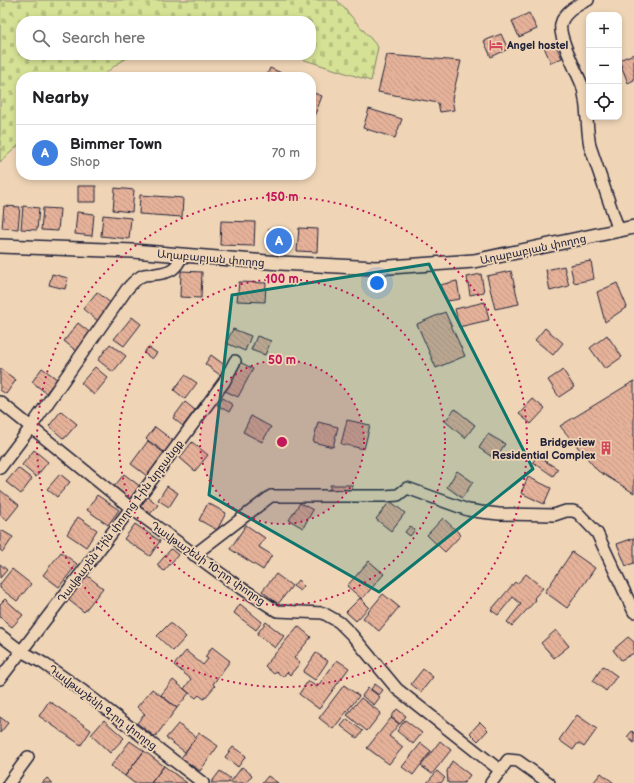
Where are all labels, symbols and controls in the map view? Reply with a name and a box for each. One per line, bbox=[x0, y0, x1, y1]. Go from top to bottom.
map controls bbox=[586, 12, 622, 120]
button: + bbox=[586, 12, 622, 48]
search box bbox=[16, 16, 316, 60]
icon: search bbox=[30, 27, 52, 49]
text: Search here bbox=[62, 29, 145, 48]
hotel icon: Angel hostel bbox=[488, 37, 504, 53]
place label: Angel hostel bbox=[506, 39, 568, 52]
button: − bbox=[586, 48, 622, 84]
button: locate bbox=[586, 84, 622, 120]
text: Nearby bbox=[32, 88, 89, 108]
text: Bimmer Town bbox=[70, 135, 162, 154]
text: A bbox=[41, 145, 49, 161]
text: 70 m bbox=[272, 145, 300, 161]
text: Shop bbox=[70, 154, 100, 170]
text: 150 m bbox=[266, 190, 298, 205]
pin: A bbox=[266, 226, 292, 256]
street label: Աղաբաբյան փողոց bbox=[479, 232, 587, 267]
street label: Աղաբաբյան փողոց bbox=[157, 247, 265, 270]
text: 100 m bbox=[265, 272, 299, 287]
your location bbox=[367, 273, 387, 293]
text: 50 m bbox=[268, 353, 296, 368]
centre of rings bbox=[275, 435, 289, 449]
place label: Bridgeview Residential Complex bbox=[492, 436, 596, 462]
street label: Դավթաշեն 1-ին փողոց 1-ին նրբանցք bbox=[55, 437, 186, 605]
building icon: Bridgeview Residential Complex bbox=[598, 440, 614, 456]
street label: Դավթաշենի 10-րդ փողոց bbox=[148, 519, 268, 608]
street label: Դավթաշենի 9-րդ փողոց bbox=[46, 662, 160, 753]

